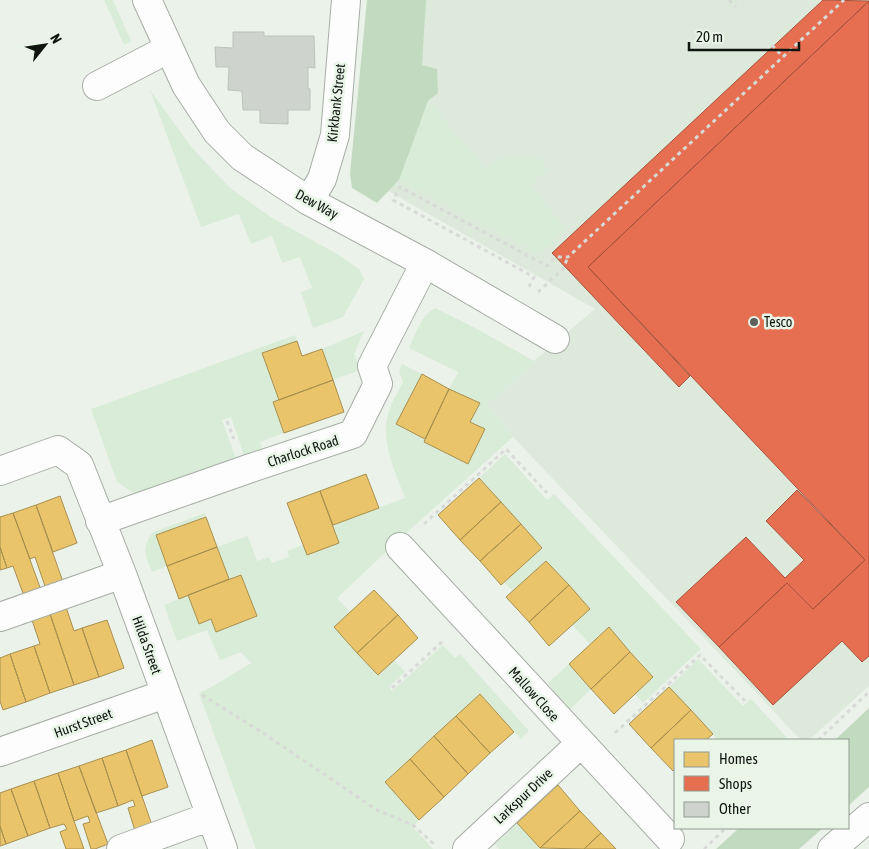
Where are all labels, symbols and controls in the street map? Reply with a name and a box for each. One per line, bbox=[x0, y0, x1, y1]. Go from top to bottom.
north arrow bbox=[20, 20, 70, 70]
scale bar bbox=[689, 20, 799, 52]
text: 20 m bbox=[696, 28, 723, 45]
text: N bbox=[47, 31, 65, 46]
street label: Kirkbank Street bbox=[324, 63, 348, 143]
street label: Dew Way bbox=[293, 186, 341, 222]
place label: Tesco bbox=[764, 314, 792, 330]
marker: Tesco bbox=[748, 316, 760, 328]
street label: Charlock Road bbox=[265, 432, 341, 470]
street label: Hilda Street bbox=[129, 614, 165, 676]
street label: Mallow Close bbox=[505, 664, 563, 724]
street label: Hurst Street bbox=[52, 705, 114, 741]
legend bbox=[674, 739, 849, 829]
text: Homes bbox=[719, 750, 758, 767]
street label: Larkspur Drive bbox=[491, 765, 555, 827]
text: Shops bbox=[719, 775, 752, 792]
text: Other bbox=[719, 800, 751, 817]

